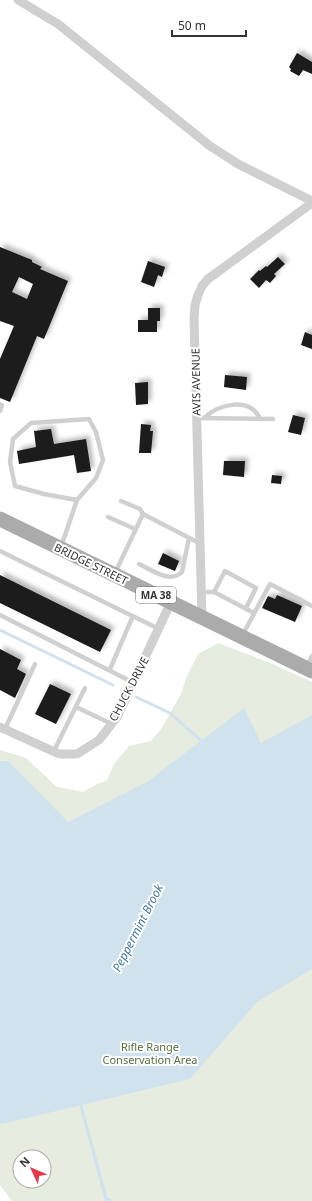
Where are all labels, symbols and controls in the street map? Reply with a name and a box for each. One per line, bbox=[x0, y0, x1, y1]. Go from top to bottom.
scale bar bbox=[172, 12, 246, 38]
text: 50 m bbox=[178, 17, 206, 34]
street label: AVIS AVENUE bbox=[187, 348, 204, 416]
street label: BRIDGE STREET bbox=[52, 539, 131, 588]
road number: MA 38 bbox=[136, 587, 176, 603]
street label: CHUCK DRIVE bbox=[105, 654, 152, 724]
water label: Peppermint Brook bbox=[108, 880, 167, 975]
park label: Rifle Range Conservation Area bbox=[102, 1039, 198, 1067]
north arrow bbox=[12, 1149, 52, 1189]
text: N bbox=[16, 1153, 33, 1170]

